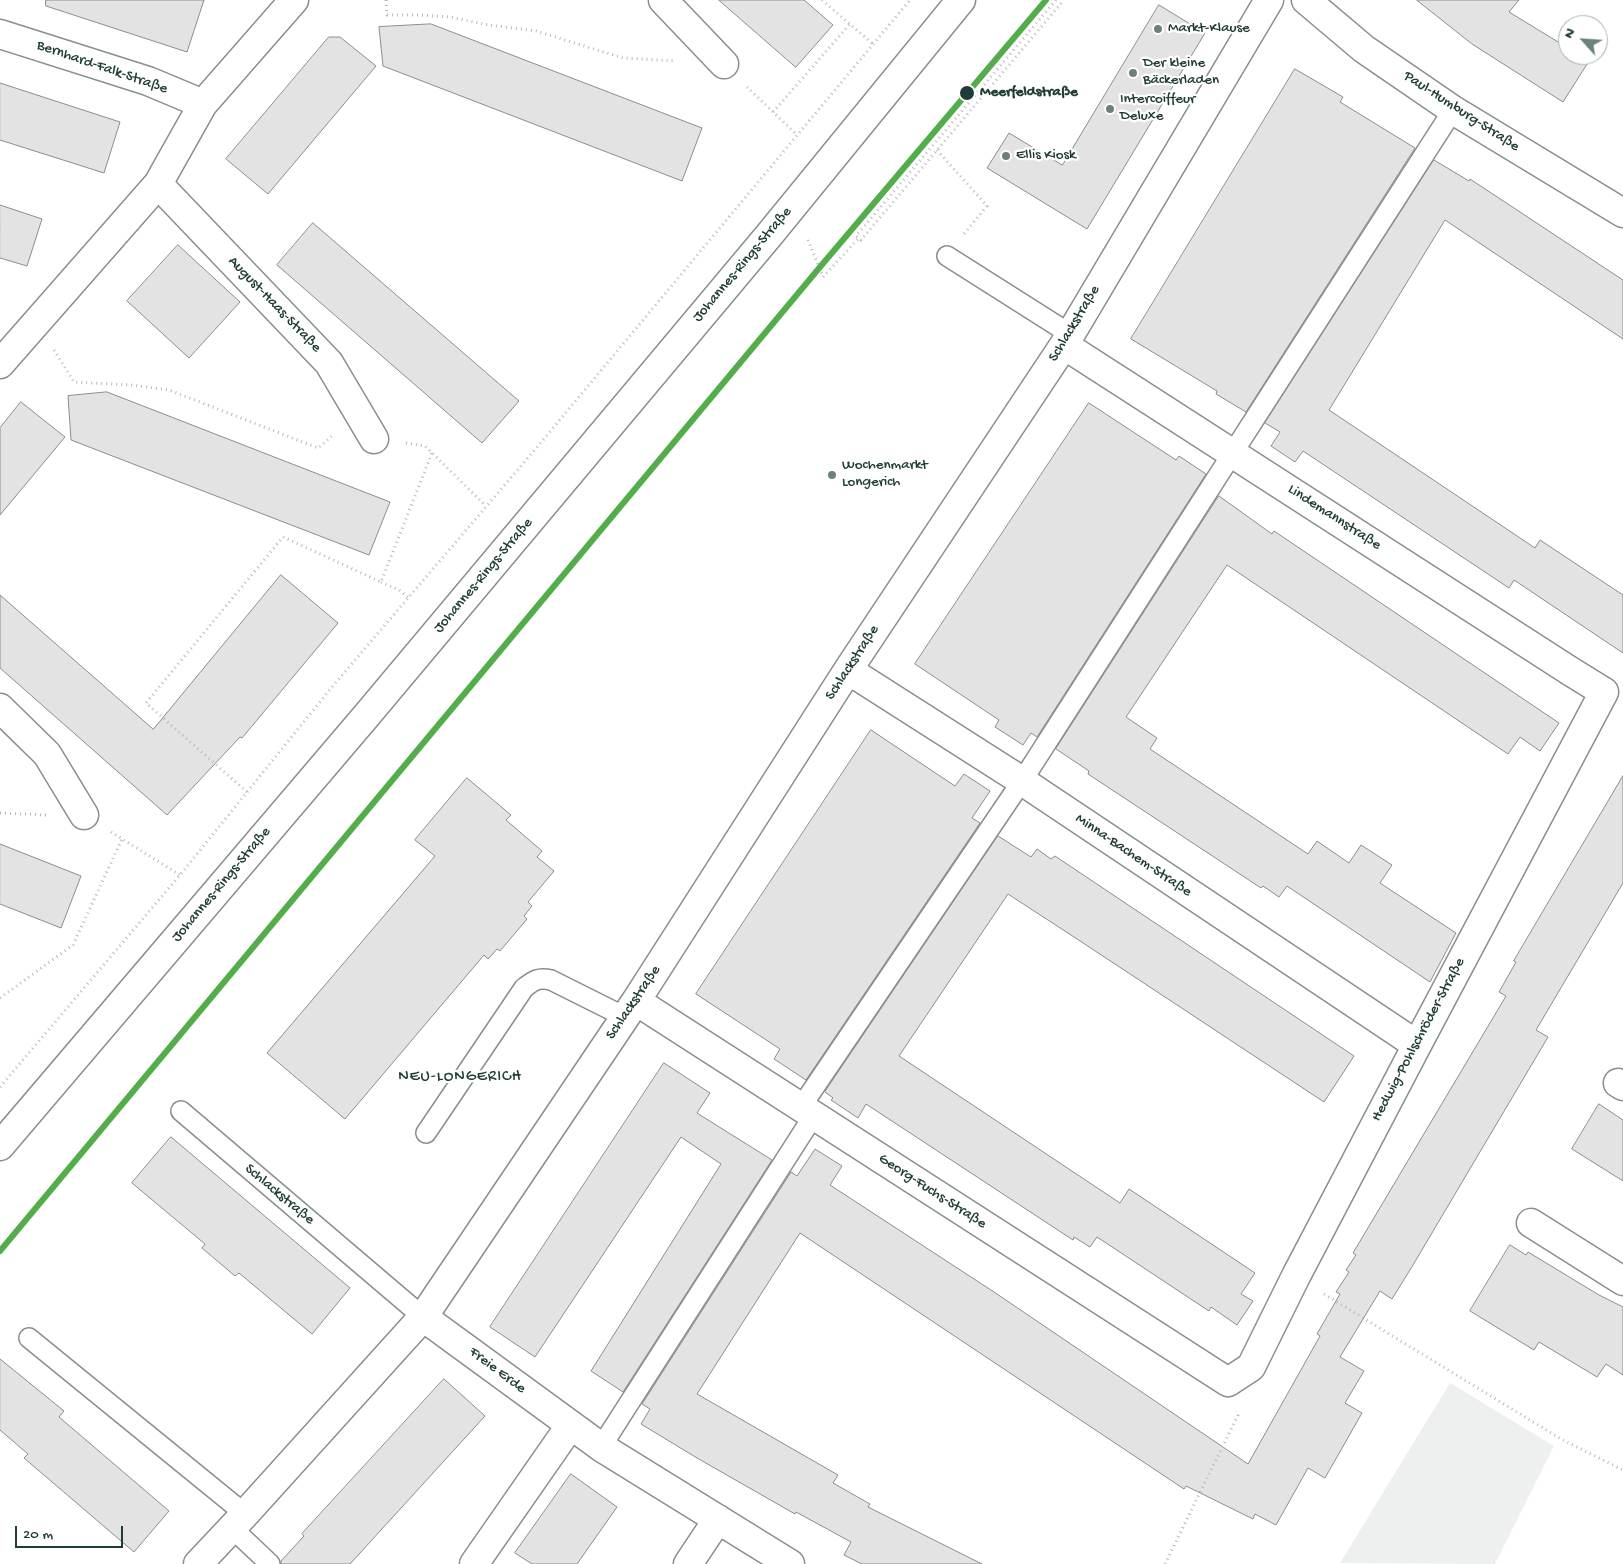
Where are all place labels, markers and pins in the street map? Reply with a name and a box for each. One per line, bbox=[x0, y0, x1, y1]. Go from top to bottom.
place label: Markt-Klause bbox=[1168, 20, 1250, 38]
marker: Markt-Klause bbox=[1152, 23, 1164, 35]
place label: Der kleine Bäckerladen bbox=[1143, 55, 1219, 90]
marker: Der kleine Bäckerladen bbox=[1127, 67, 1139, 79]
marker: Meerfeldstraße bbox=[958, 84, 976, 102]
place label: Meerfeldstraße bbox=[980, 84, 1078, 102]
place label: Intercoiffeur Deluxe bbox=[1120, 91, 1195, 126]
marker: Intercoiffeur Deluxe bbox=[1104, 103, 1116, 115]
place label: Ellis Kiosk bbox=[1016, 147, 1076, 165]
marker: Ellis Kiosk bbox=[1000, 150, 1012, 162]
place label: Wochenmarkt Longerich bbox=[842, 457, 928, 492]
marker: Wochenmarkt Longerich bbox=[826, 469, 838, 481]

